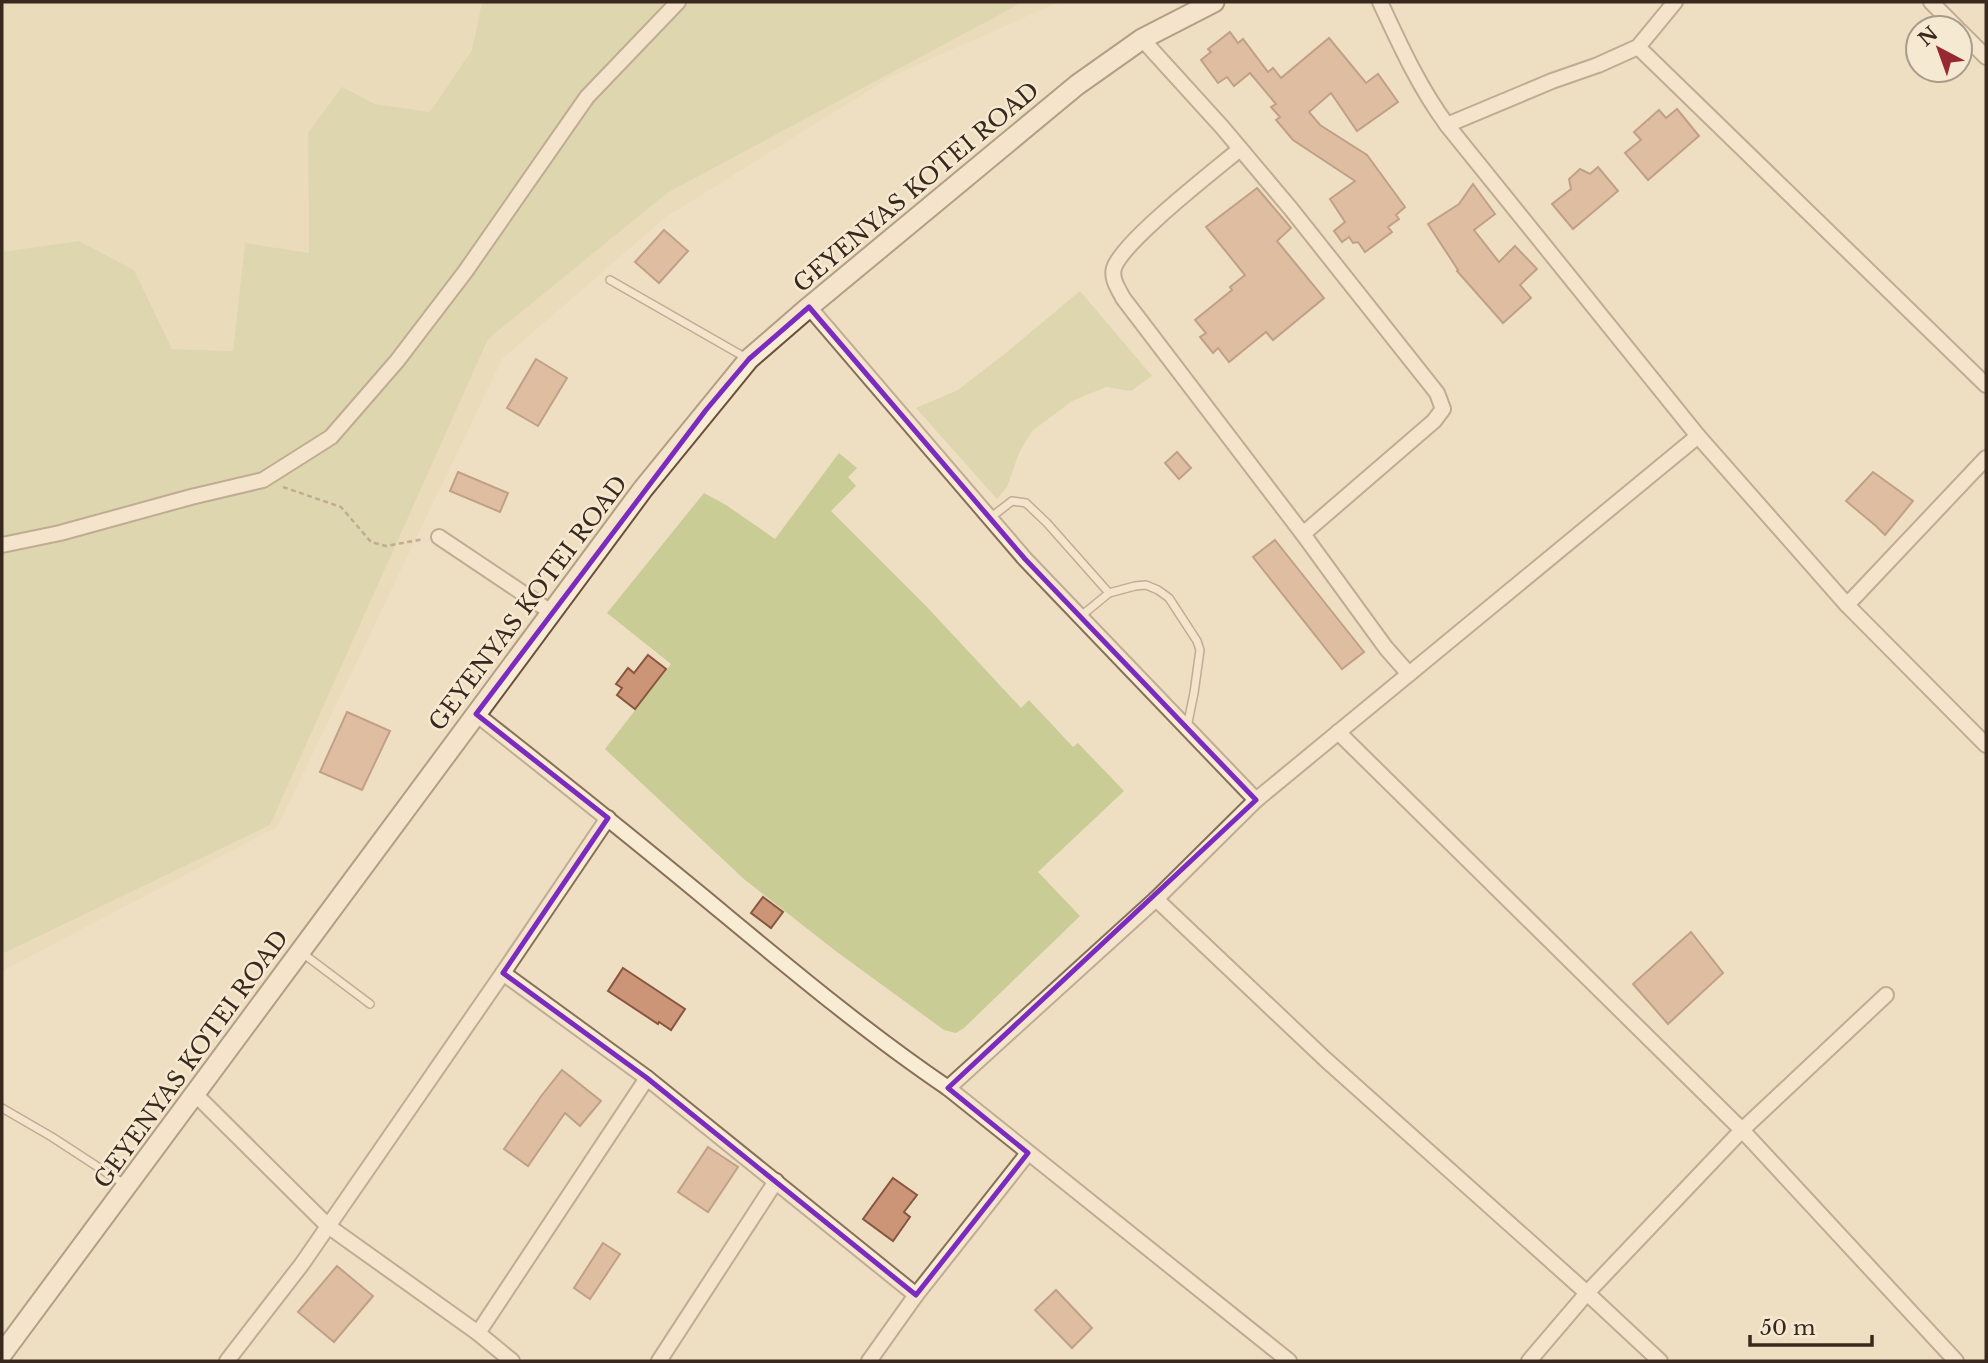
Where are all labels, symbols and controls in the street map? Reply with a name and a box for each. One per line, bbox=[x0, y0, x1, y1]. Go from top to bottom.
north arrow bbox=[1904, 14, 1974, 84]
text: N bbox=[1914, 22, 1943, 51]
street label: GEYENYAS KOTEI ROAD bbox=[787, 76, 1045, 298]
street label: GEYENYAS KOTEI ROAD bbox=[423, 470, 633, 736]
street label: GEYENYAS KOTEI ROAD bbox=[88, 925, 294, 1193]
scale bar bbox=[1750, 1304, 1872, 1348]
text: 50 m bbox=[1760, 1315, 1816, 1341]

